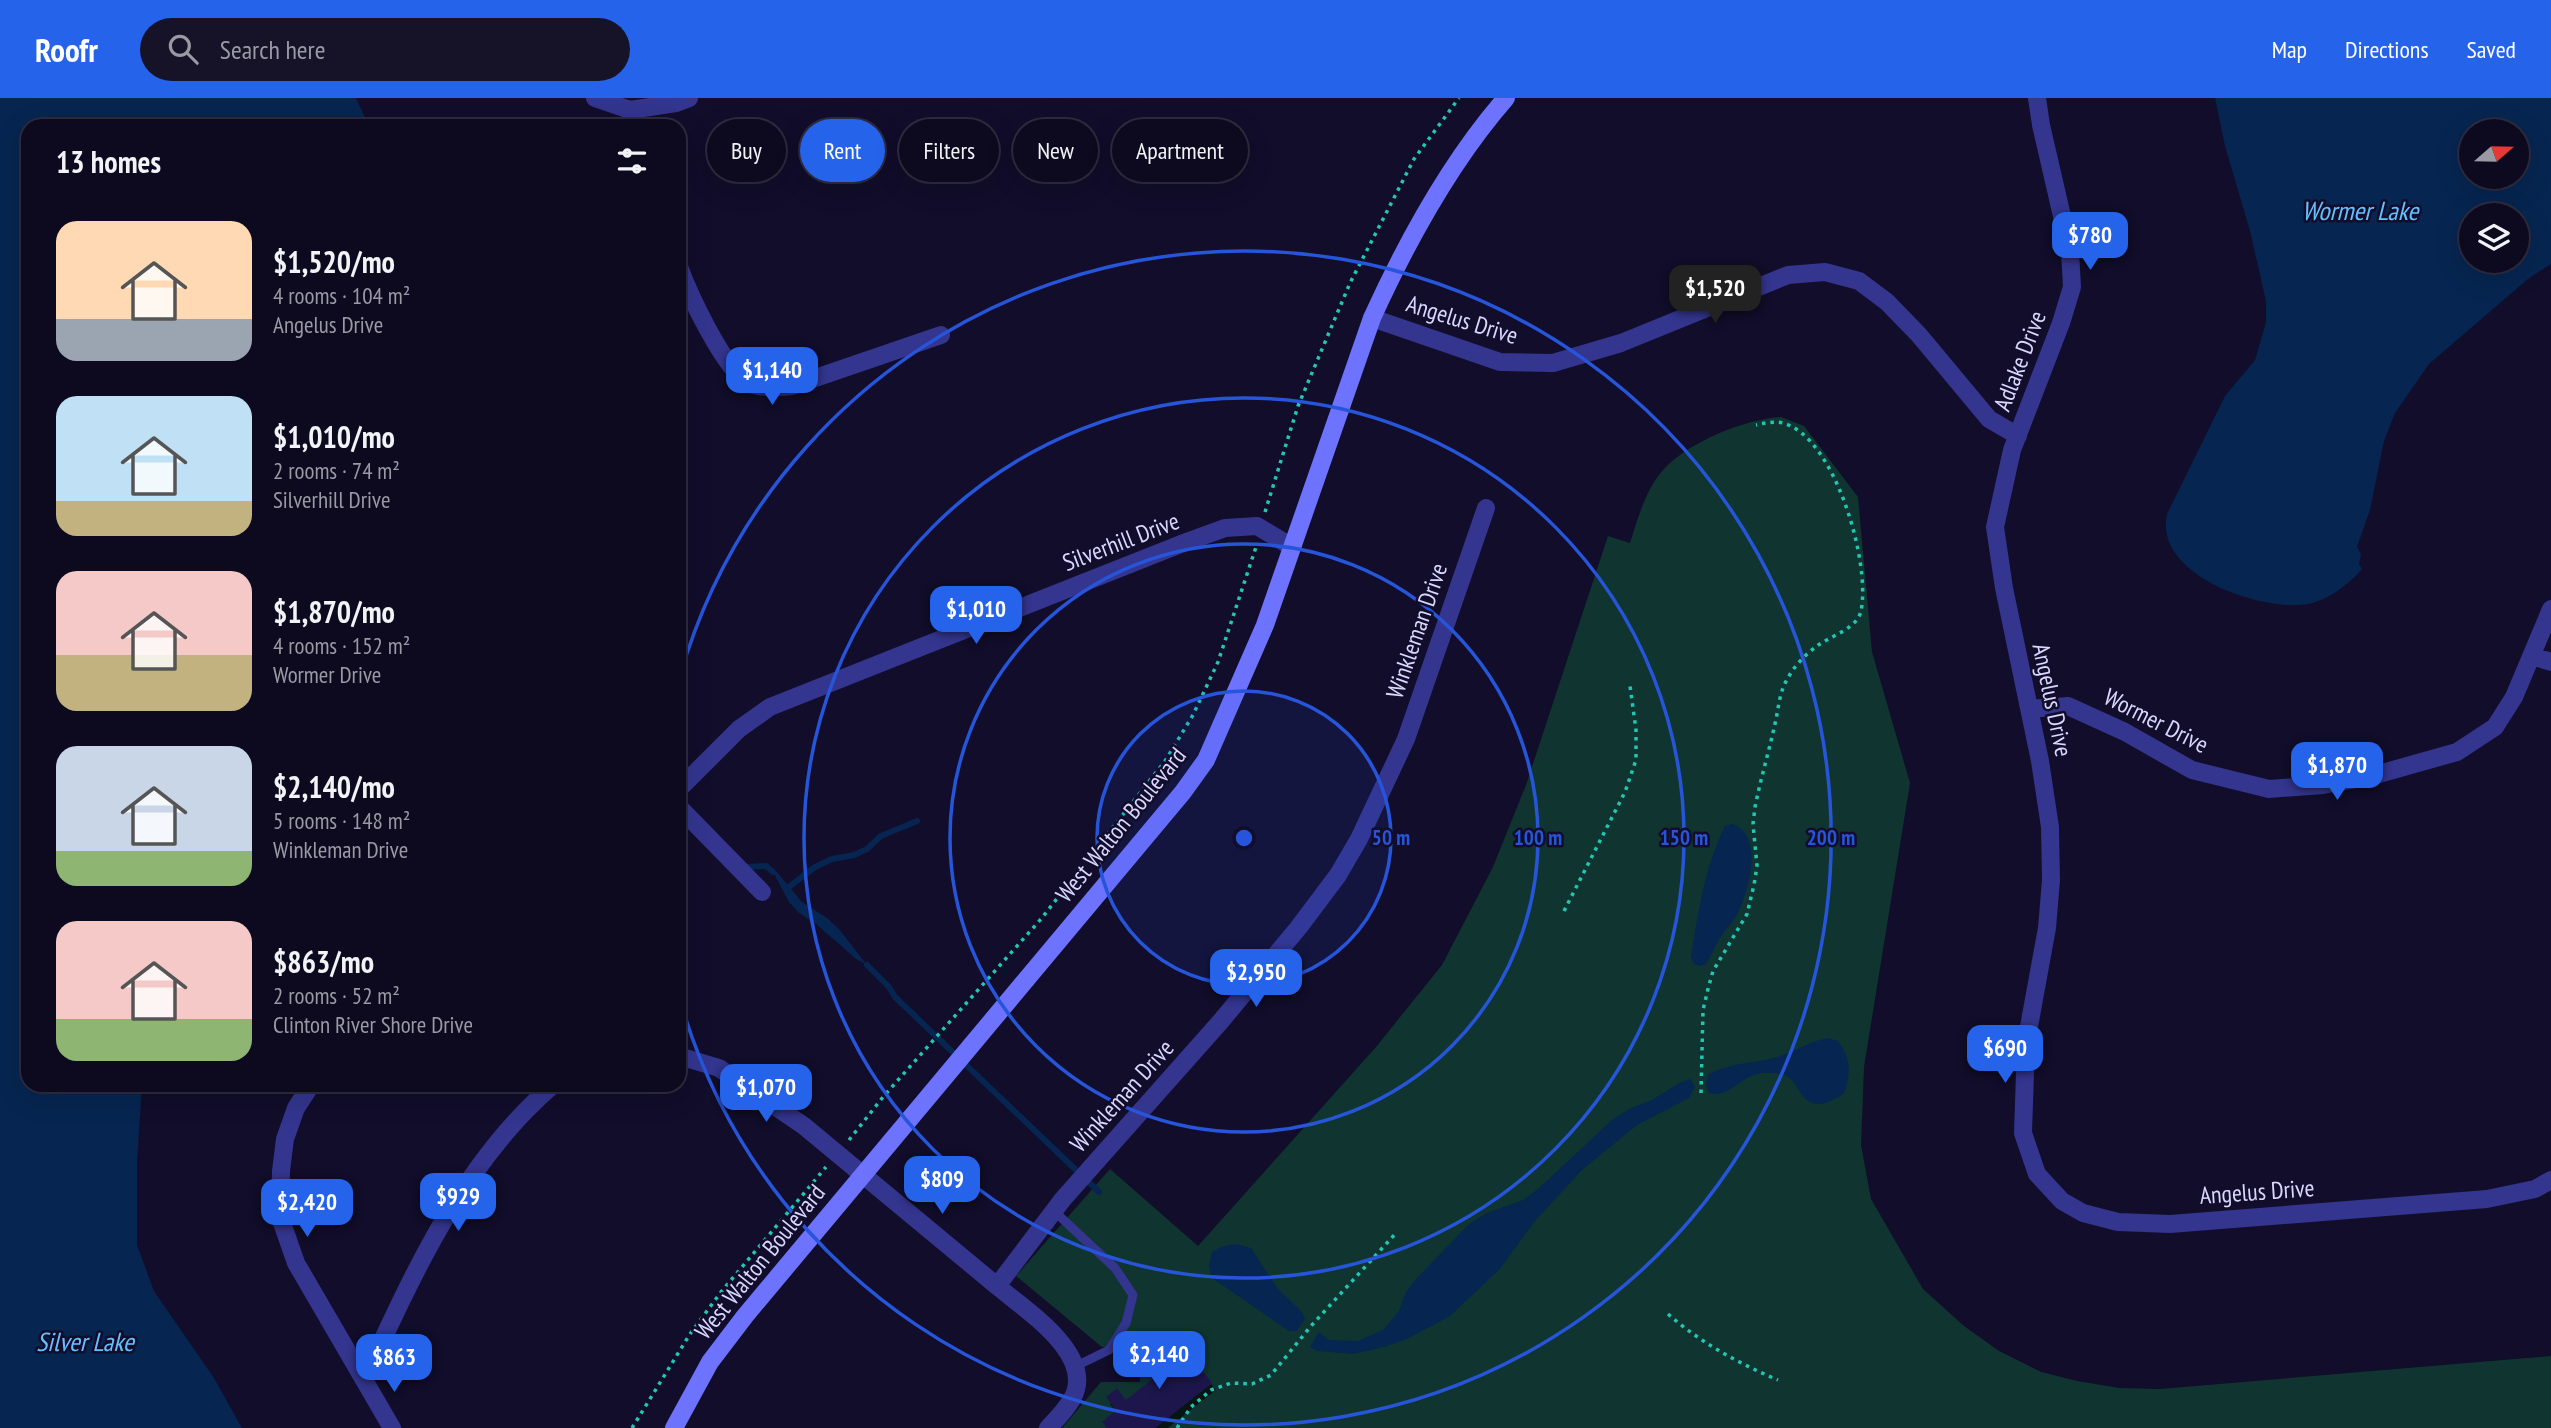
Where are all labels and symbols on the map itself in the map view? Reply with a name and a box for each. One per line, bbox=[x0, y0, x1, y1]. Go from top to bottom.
north arrow bbox=[2459, 119, 2529, 189]
water label: Wormer Lake bbox=[2302, 194, 2421, 227]
pin: $780 bbox=[2049, 212, 2131, 272]
pin: $1,520 bbox=[1658, 266, 1772, 325]
street label: Angelus Drive bbox=[1403, 288, 1522, 351]
street label: Adlake Drive bbox=[1986, 306, 2053, 415]
pin: $1,140 bbox=[715, 348, 829, 407]
street label: Silverhill Drive bbox=[1058, 505, 1184, 578]
street label: Winkleman Drive bbox=[1379, 559, 1454, 703]
pin: $1,010 bbox=[919, 587, 1033, 646]
street label: Angelus Drive bbox=[2025, 640, 2080, 759]
street label: Wormer Drive bbox=[2099, 681, 2214, 760]
street label: West Walton Boulevard bbox=[1049, 741, 1193, 908]
pin: $1,870 bbox=[2280, 742, 2394, 802]
text: 50 m bbox=[1372, 824, 1410, 851]
text: 100 m bbox=[1514, 824, 1562, 851]
text: 150 m bbox=[1660, 824, 1708, 851]
text: 200 m bbox=[1807, 824, 1855, 851]
centre of rings bbox=[1232, 826, 1256, 850]
pin: $2,950 bbox=[1199, 950, 1313, 1009]
pin: $690 bbox=[1964, 1026, 2046, 1085]
street label: Winkleman Drive bbox=[1063, 1033, 1180, 1158]
pin: $1,070 bbox=[709, 1065, 823, 1124]
pin: $809 bbox=[901, 1156, 983, 1216]
street label: Angelus Drive bbox=[2199, 1172, 2315, 1211]
pin: $929 bbox=[417, 1174, 499, 1233]
street label: West Walton Boulevard bbox=[688, 1178, 832, 1345]
pin: $2,420 bbox=[250, 1180, 364, 1239]
water label: Silver Lake bbox=[36, 1325, 136, 1358]
pin: $2,140 bbox=[1102, 1332, 1216, 1391]
pin: $863 bbox=[353, 1334, 435, 1394]

